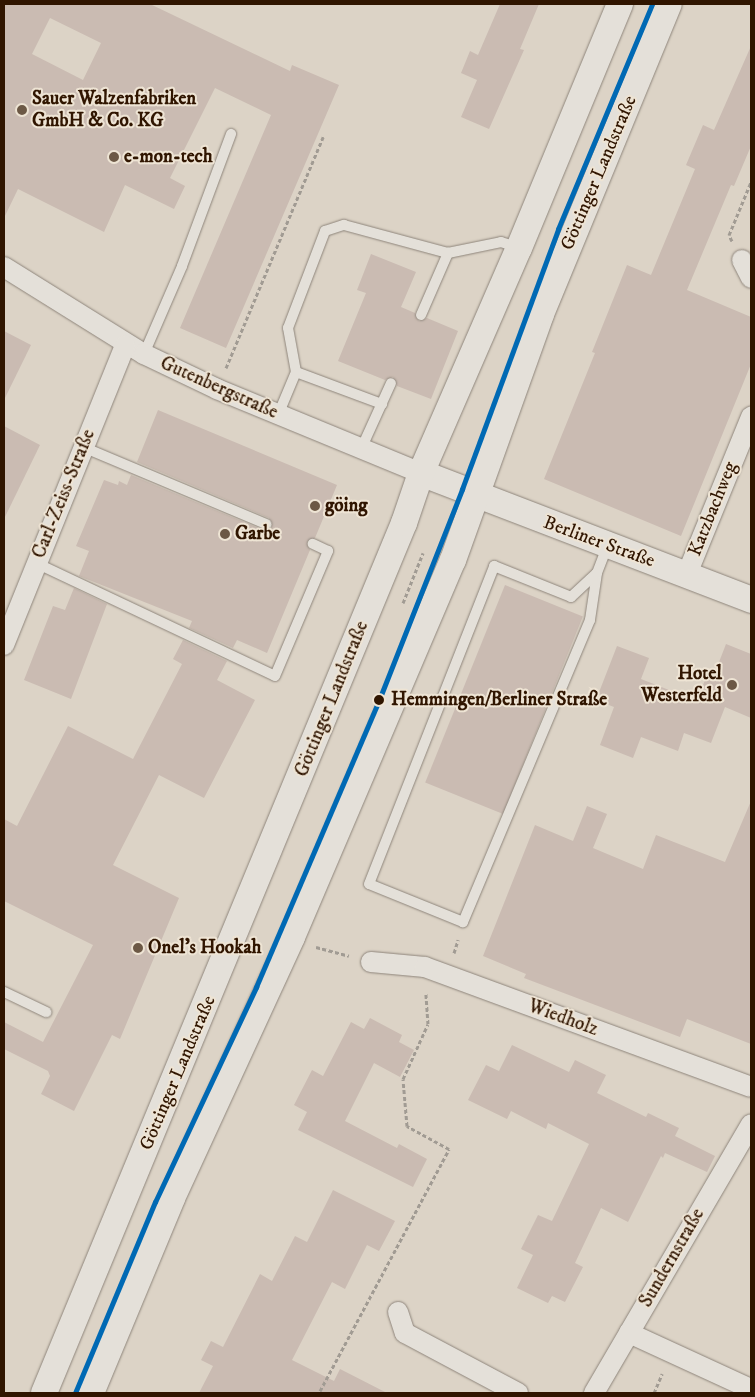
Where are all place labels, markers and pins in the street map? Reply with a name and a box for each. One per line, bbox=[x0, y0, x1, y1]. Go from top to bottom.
place label: Sauer Walzenfabriken GmbH & Co. KG bbox=[32, 88, 196, 132]
marker: Sauer Walzenfabriken GmbH & Co. KG bbox=[16, 104, 28, 116]
place label: e-mon-tech bbox=[124, 146, 213, 168]
marker: e-mon-tech bbox=[108, 151, 120, 163]
place label: göing bbox=[325, 495, 368, 517]
marker: göing bbox=[309, 500, 321, 512]
place label: Garbe bbox=[235, 523, 280, 545]
marker: Garbe bbox=[219, 528, 231, 540]
place label: Hotel Westerfeld bbox=[641, 663, 722, 707]
marker: Hotel Westerfeld bbox=[726, 679, 738, 691]
place label: Hemmingen/Berliner Straße bbox=[391, 689, 607, 711]
marker: Hemmingen/Berliner Straße bbox=[371, 692, 387, 708]
place label: Onel's Hookah bbox=[148, 937, 261, 959]
marker: Onel's Hookah bbox=[132, 942, 144, 954]

